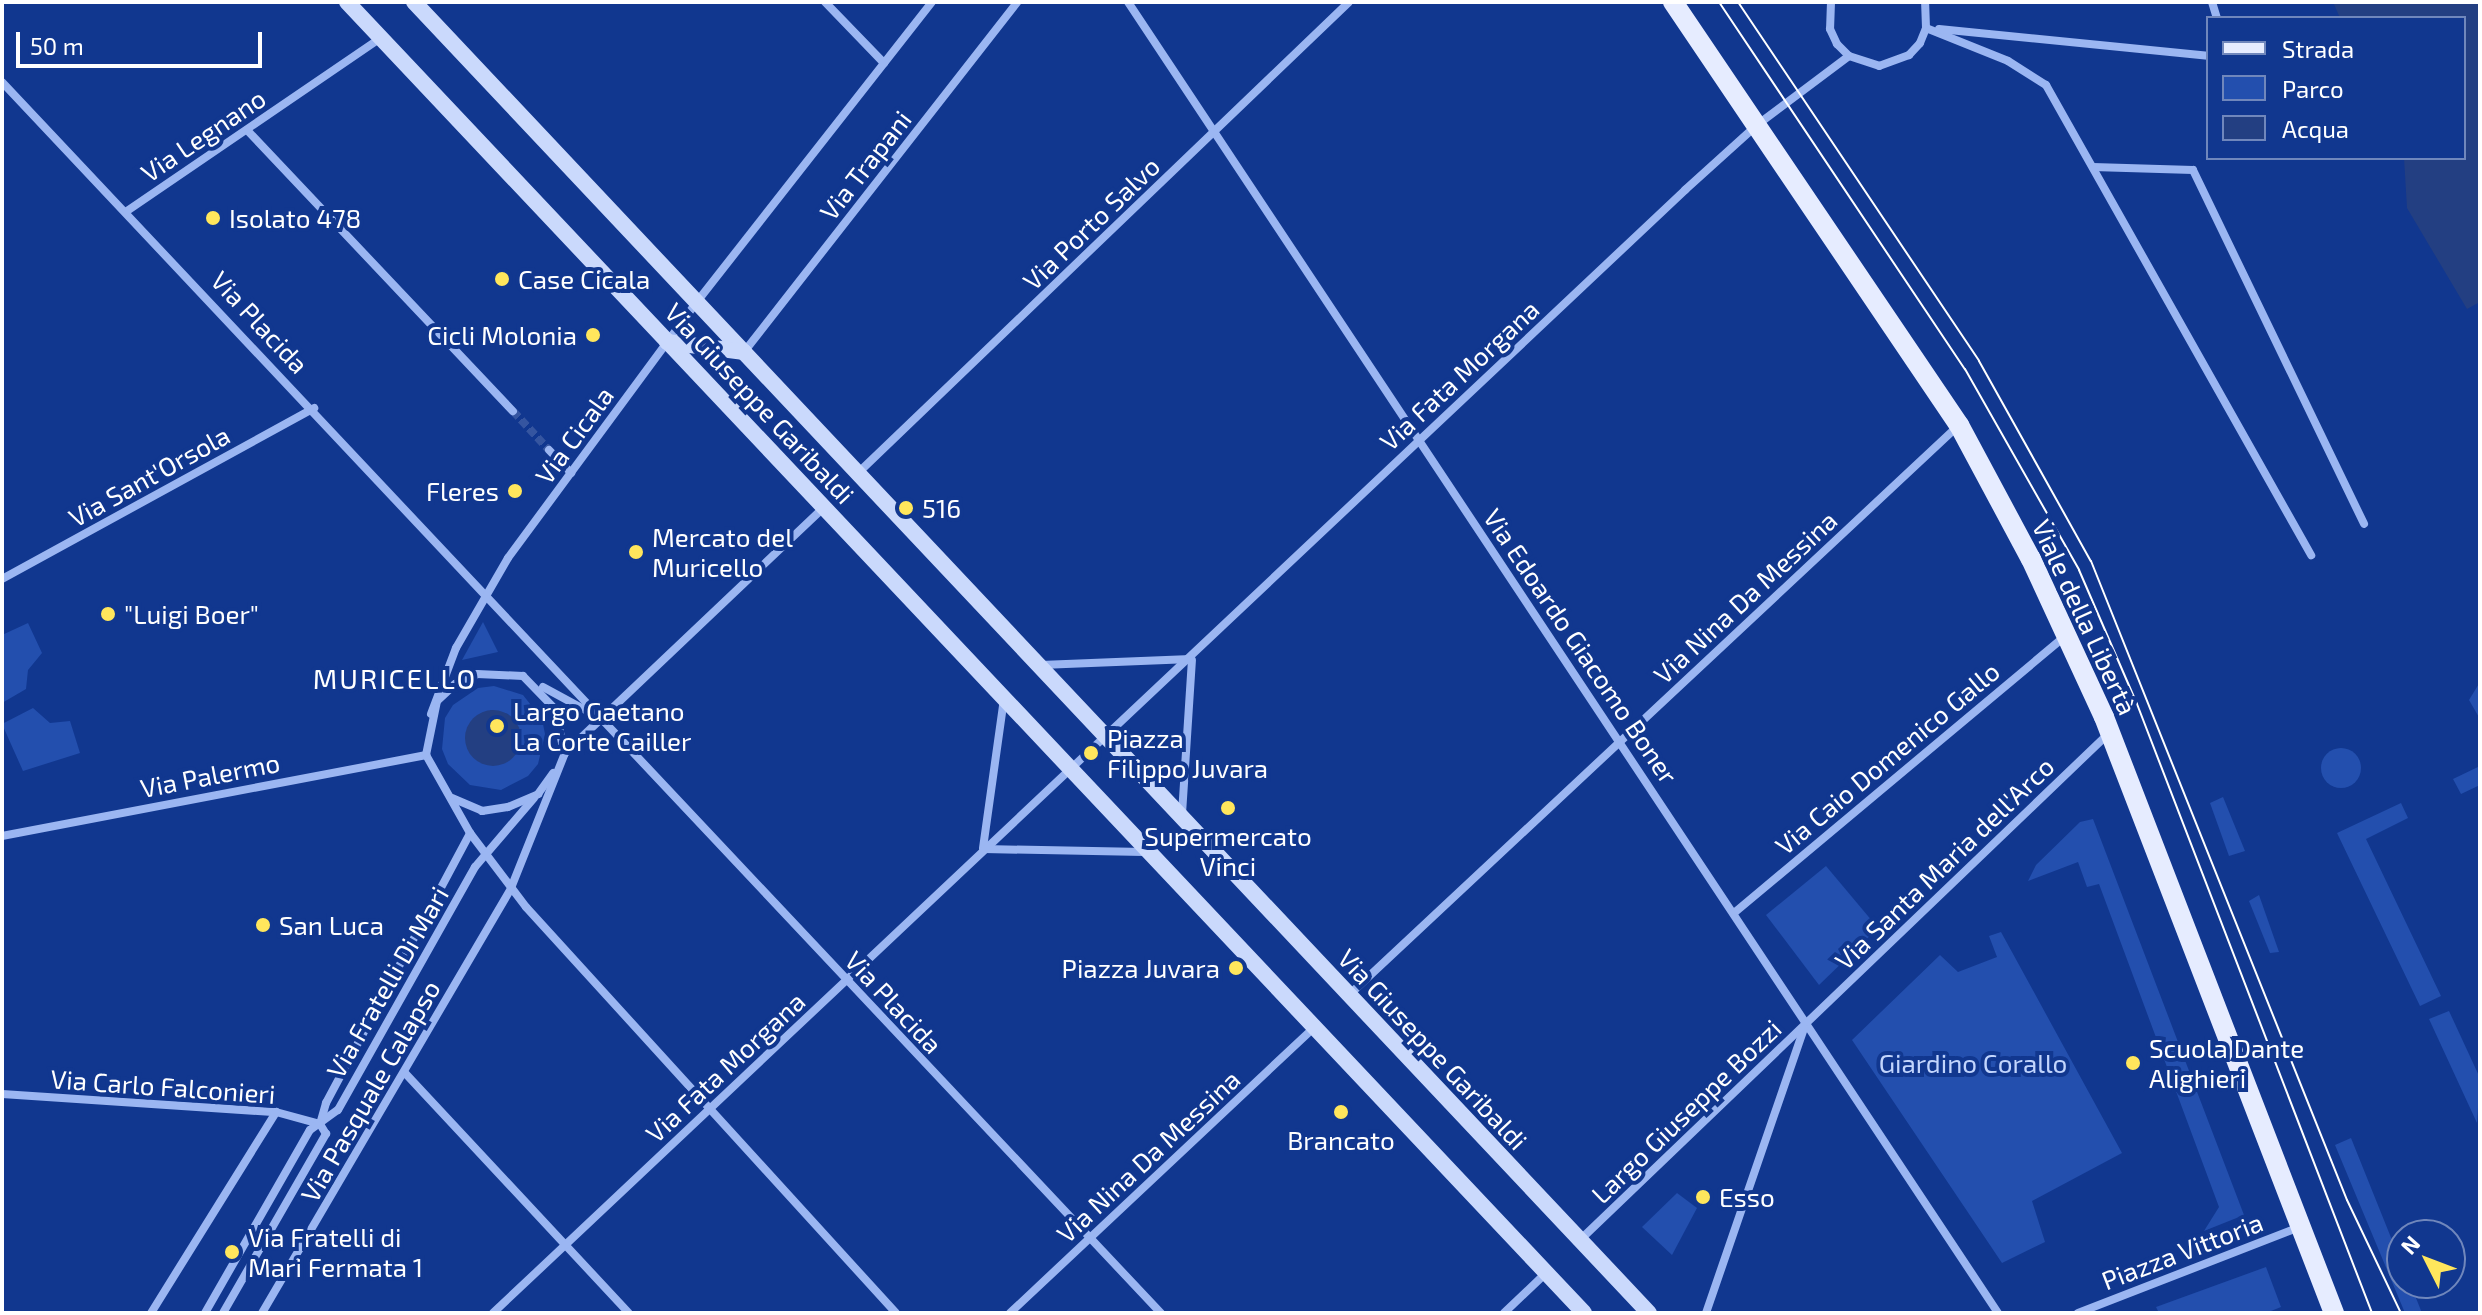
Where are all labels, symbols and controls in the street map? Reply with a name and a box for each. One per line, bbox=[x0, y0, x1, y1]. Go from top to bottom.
scale bar bbox=[20, 16, 266, 66]
legend bbox=[2206, 16, 2466, 160]
text: 50 m bbox=[30, 31, 84, 60]
text: Strada bbox=[2282, 34, 2354, 63]
text: Parco bbox=[2282, 74, 2344, 103]
street label: Via Legnano bbox=[135, 82, 271, 188]
street label: Via Trapani bbox=[812, 104, 918, 226]
text: Acqua bbox=[2282, 114, 2349, 143]
street label: Via Porto Salvo bbox=[1016, 150, 1166, 296]
place label: Isolato 478 bbox=[229, 202, 361, 234]
marker: Isolato 478 bbox=[204, 209, 222, 227]
place label: Case Cicala bbox=[518, 263, 650, 295]
street label: Via Placida bbox=[205, 265, 315, 379]
marker: Case Cicala bbox=[493, 270, 511, 288]
street label: Via Fata Morgana bbox=[1373, 293, 1545, 457]
street label: Via Giuseppe Garibaldi bbox=[659, 296, 861, 510]
place label: Cicli Molonia bbox=[427, 319, 577, 351]
marker: Cicli Molonia bbox=[584, 326, 602, 344]
street label: Via Cicala bbox=[528, 380, 620, 490]
street label: Via Sant'Orsola bbox=[63, 419, 235, 533]
place label: Fleres bbox=[426, 475, 499, 507]
marker: Fleres bbox=[506, 482, 524, 500]
place label: 516 bbox=[922, 492, 961, 524]
marker: 516 bbox=[897, 499, 915, 517]
street label: Via Edoardo Giacomo Boner bbox=[1477, 503, 1685, 789]
street label: Via Nina Da Messina bbox=[1647, 504, 1843, 690]
street label: Viale della Libertà bbox=[2026, 515, 2144, 719]
place label: Mercato del Muricello bbox=[652, 521, 793, 582]
marker: Mercato del Muricello bbox=[627, 543, 645, 561]
place label: "Luigi Boer" bbox=[124, 598, 259, 630]
marker: "Luigi Boer" bbox=[99, 605, 117, 623]
street label: Via Caio Domenico Gallo bbox=[1769, 655, 2005, 861]
district label: MURICELLO bbox=[313, 661, 477, 695]
place label: Largo Gaetano La Corte Cailler bbox=[513, 695, 691, 756]
marker: Largo Gaetano La Corte Cailler bbox=[488, 717, 506, 735]
place label: Piazza Filippo Juvara bbox=[1107, 722, 1269, 784]
marker: Piazza Filippo Juvara bbox=[1082, 744, 1100, 762]
street label: Via Palermo bbox=[138, 746, 282, 804]
street label: Via Santa Maria dell'Arco bbox=[1828, 750, 2060, 976]
marker: Supermercato Vinci bbox=[1219, 799, 1237, 817]
place label: Supermercato Vinci bbox=[1144, 820, 1312, 882]
street label: Via Fratelli Di Mari bbox=[320, 881, 454, 1083]
place label: San Luca bbox=[279, 909, 384, 941]
marker: San Luca bbox=[254, 916, 272, 934]
street label: Via Giuseppe Garibaldi bbox=[1332, 942, 1534, 1156]
street label: Via Placida bbox=[839, 945, 949, 1059]
place label: Piazza Juvara bbox=[1061, 952, 1220, 984]
marker: Piazza Juvara bbox=[1227, 959, 1245, 977]
street label: Via Pasquale Calapso bbox=[294, 975, 446, 1207]
street label: Via Fata Morgana bbox=[639, 985, 811, 1149]
street label: Largo Giuseppe Bozzi bbox=[1585, 1012, 1787, 1210]
place label: Scuola Dante Alighieri bbox=[2149, 1032, 2304, 1094]
park label: Giardino Corallo bbox=[1879, 1047, 2067, 1079]
marker: Scuola Dante Alighieri bbox=[2124, 1054, 2142, 1072]
street label: Via Carlo Falconieri bbox=[50, 1063, 276, 1109]
street label: Via Nina Da Messina bbox=[1050, 1063, 1246, 1249]
marker: Brancato bbox=[1332, 1103, 1350, 1121]
place label: Brancato bbox=[1287, 1124, 1395, 1156]
place label: Esso bbox=[1719, 1181, 1775, 1213]
marker: Esso bbox=[1694, 1188, 1712, 1206]
street label: Piazza Vittoria bbox=[2097, 1206, 2267, 1296]
north arrow bbox=[2386, 1219, 2466, 1299]
place label: Via Fratelli di Mari Fermata 1 bbox=[248, 1221, 423, 1282]
text: N bbox=[2395, 1230, 2425, 1259]
marker: Via Fratelli di Mari Fermata 1 bbox=[223, 1243, 241, 1261]

